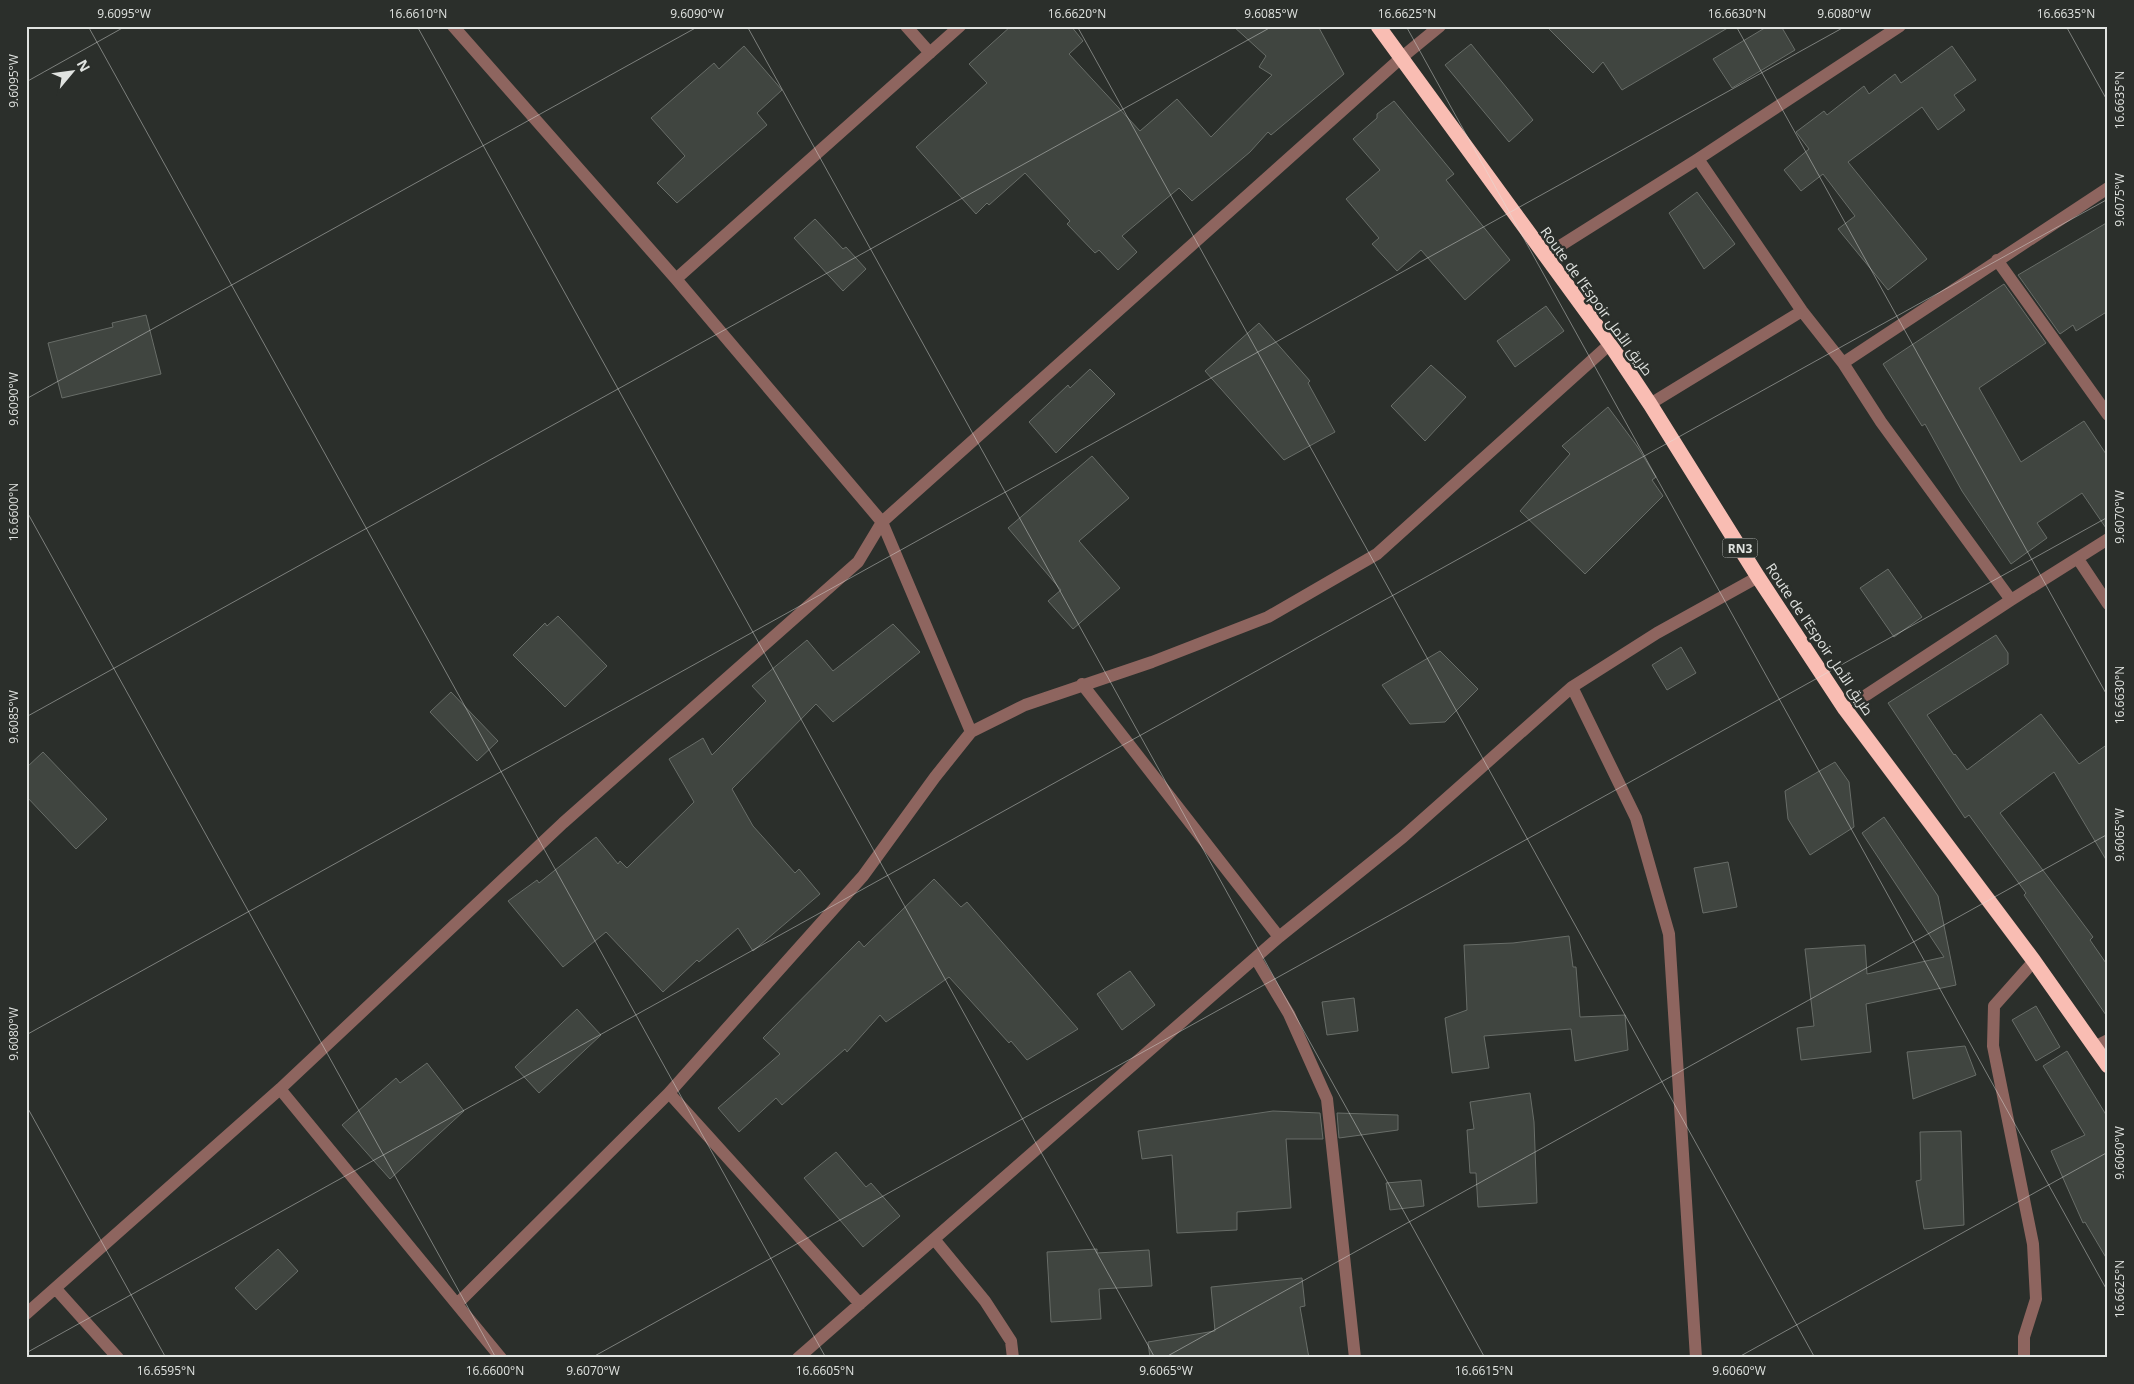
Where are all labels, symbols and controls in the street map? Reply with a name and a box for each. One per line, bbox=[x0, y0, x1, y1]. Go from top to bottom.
text: 9.6095°W bbox=[97, 5, 151, 22]
text: 16.6610°N bbox=[389, 5, 447, 22]
text: 9.6090°W bbox=[670, 5, 724, 22]
text: 16.6620°N bbox=[1048, 5, 1106, 22]
text: 9.6085°W bbox=[1244, 5, 1298, 22]
text: 16.6625°N bbox=[1378, 5, 1436, 22]
text: 16.6630°N bbox=[1708, 5, 1766, 22]
text: 9.6080°W bbox=[1817, 5, 1871, 22]
text: 16.6635°N bbox=[2037, 5, 2095, 22]
north arrow bbox=[48, 48, 98, 98]
text: 9.6095°W bbox=[5, 54, 22, 108]
text: N bbox=[73, 56, 95, 75]
text: 16.6635°N bbox=[2111, 71, 2128, 129]
text: 9.6075°W bbox=[2111, 173, 2128, 227]
street label: Route de l’Espoir طريق الأمل bbox=[1537, 223, 1657, 379]
text: 9.6090°W bbox=[5, 372, 22, 426]
text: 16.6600°N bbox=[5, 483, 22, 541]
text: 9.6070°W bbox=[2111, 490, 2128, 544]
road number: RN3 bbox=[1722, 538, 1758, 558]
street label: Route de l’Espoir طريق الأمل bbox=[1762, 559, 1878, 719]
text: 16.6630°N bbox=[2111, 666, 2128, 724]
text: 9.6085°W bbox=[5, 690, 22, 744]
text: 9.6065°W bbox=[2111, 808, 2128, 862]
text: 9.6080°W bbox=[5, 1007, 22, 1061]
text: 9.6060°W bbox=[2111, 1126, 2128, 1180]
text: 16.6625°N bbox=[2111, 1260, 2128, 1318]
text: 16.6595°N bbox=[137, 1362, 195, 1379]
text: 16.6600°N bbox=[466, 1362, 524, 1379]
text: 9.6070°W bbox=[566, 1362, 620, 1379]
text: 16.6605°N bbox=[796, 1362, 854, 1379]
text: 9.6065°W bbox=[1139, 1362, 1193, 1379]
text: 16.6615°N bbox=[1455, 1362, 1513, 1379]
text: 9.6060°W bbox=[1712, 1362, 1766, 1379]

